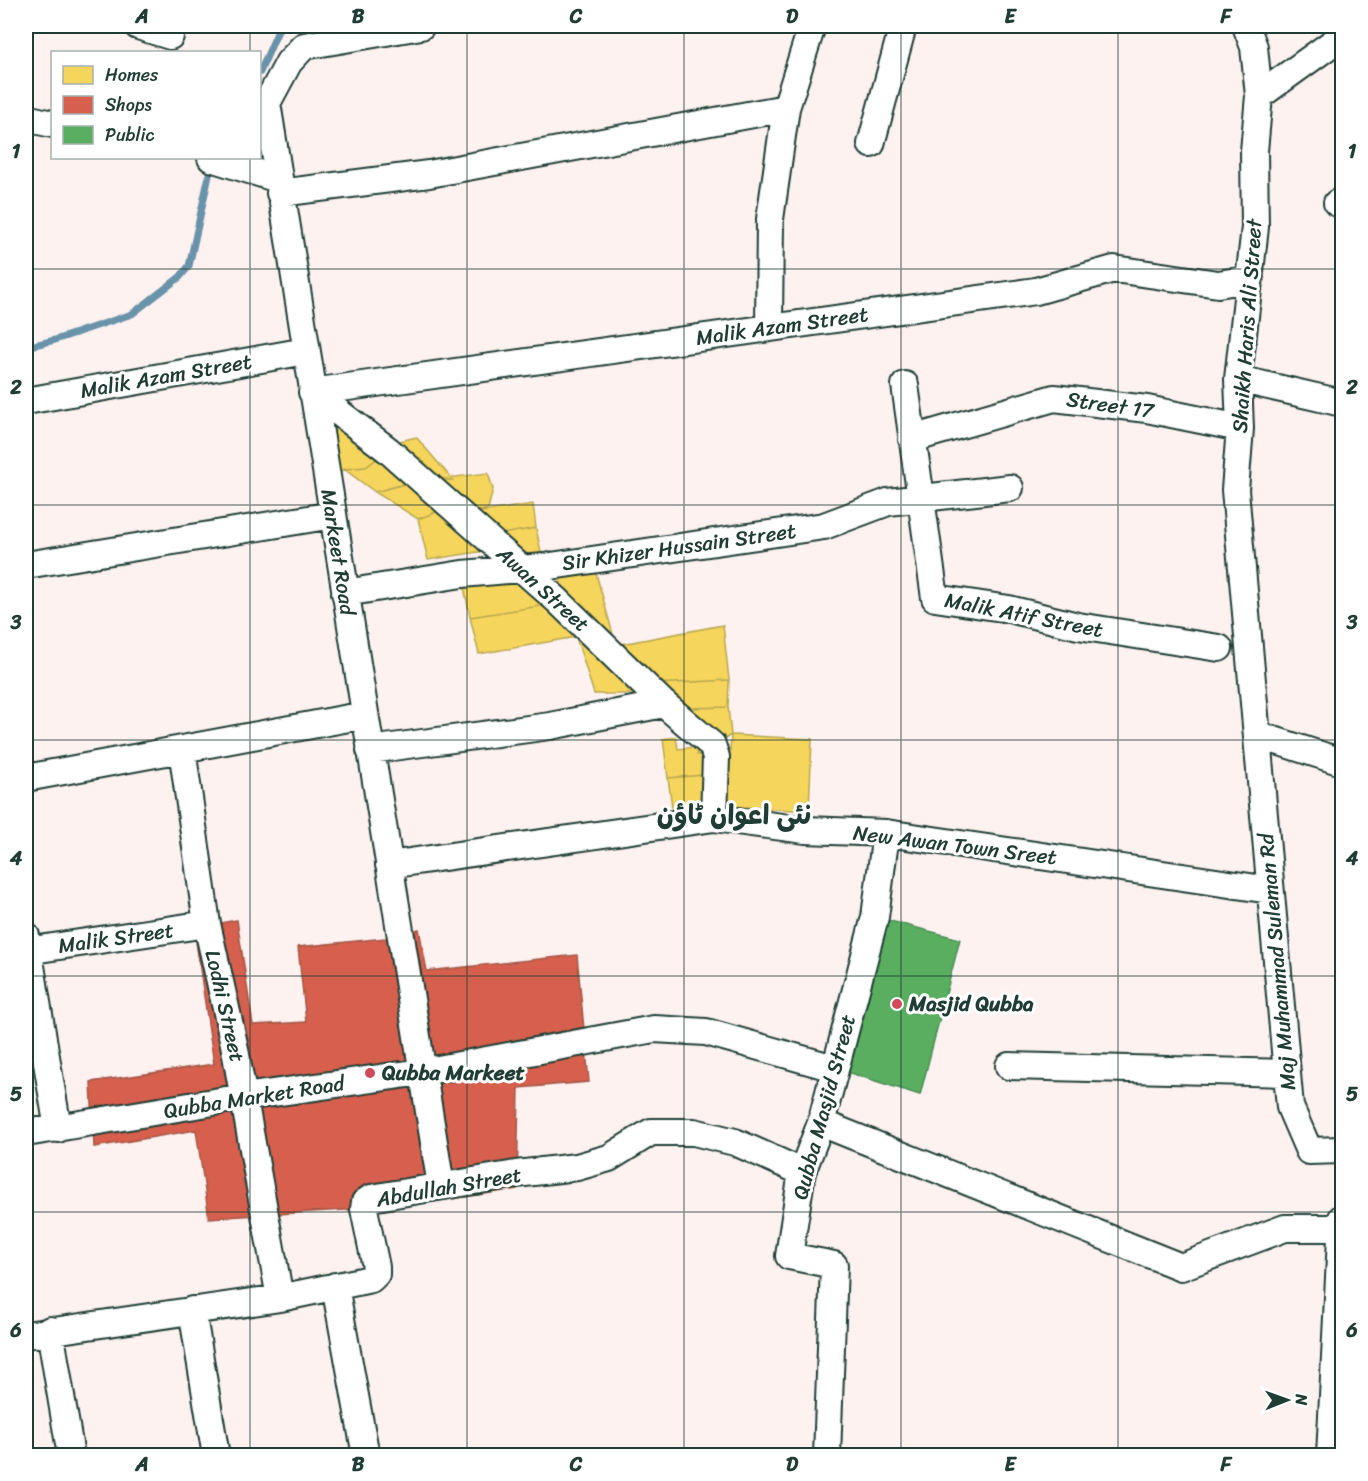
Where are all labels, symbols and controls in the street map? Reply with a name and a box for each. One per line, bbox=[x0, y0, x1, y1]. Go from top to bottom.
text: A bbox=[134, 0, 149, 34]
text: B bbox=[352, 0, 365, 34]
text: C bbox=[569, 0, 583, 34]
text: D bbox=[786, 0, 799, 34]
text: E bbox=[1004, 0, 1017, 34]
text: F bbox=[1220, 0, 1233, 34]
legend bbox=[51, 51, 261, 159]
text: Homes bbox=[105, 59, 159, 91]
text: Shops bbox=[105, 89, 152, 121]
text: Public bbox=[105, 119, 155, 151]
text: 1 bbox=[12, 134, 21, 169]
text: 1 bbox=[1348, 134, 1357, 169]
street label: Shaikh Haris Ali Street bbox=[1221, 216, 1274, 434]
street label: Malik Azam Street bbox=[693, 295, 871, 357]
street label: Malik Azam Street bbox=[77, 342, 255, 410]
text: 2 bbox=[9, 370, 22, 405]
text: 2 bbox=[1345, 370, 1358, 405]
street label: Street 17 bbox=[1064, 380, 1158, 430]
street label: Markeet Road bbox=[309, 486, 367, 620]
street label: Sir Khizer Hussain Street bbox=[559, 512, 799, 582]
street label: Awan Street bbox=[486, 535, 599, 642]
street label: Malik Atif Street bbox=[942, 581, 1106, 649]
text: 3 bbox=[10, 605, 22, 640]
text: 3 bbox=[1346, 605, 1358, 640]
district label: نئی اعوان ٹاؤن bbox=[657, 791, 811, 839]
street label: New Awan Town Sreet bbox=[851, 814, 1059, 876]
street label: Maj Muhammad Suleman Rd bbox=[1247, 830, 1307, 1092]
text: 4 bbox=[9, 841, 23, 876]
text: 4 bbox=[1345, 841, 1359, 876]
street label: Malik Street bbox=[56, 911, 176, 965]
street label: Lodhi Street bbox=[194, 946, 256, 1066]
place label: Masjid Qubba bbox=[908, 985, 1034, 1023]
marker: Masjid Qubba bbox=[890, 997, 904, 1011]
street label: Qubba Masjid Street bbox=[781, 1010, 867, 1204]
place label: Qubba Markeet bbox=[382, 1054, 525, 1092]
street label: Qubba Market Road bbox=[161, 1064, 349, 1130]
marker: Qubba Markeet bbox=[363, 1066, 377, 1080]
text: 5 bbox=[10, 1077, 22, 1112]
text: 5 bbox=[1346, 1077, 1358, 1112]
street label: Abdullah Street bbox=[372, 1156, 525, 1219]
text: 6 bbox=[9, 1313, 22, 1348]
text: 6 bbox=[1345, 1313, 1358, 1348]
north arrow bbox=[1257, 1370, 1317, 1430]
text: N bbox=[1287, 1393, 1316, 1406]
text: A bbox=[134, 1447, 149, 1481]
text: B bbox=[352, 1447, 365, 1481]
text: C bbox=[569, 1447, 583, 1481]
text: D bbox=[786, 1447, 799, 1481]
text: E bbox=[1004, 1447, 1017, 1481]
text: F bbox=[1220, 1447, 1233, 1481]

